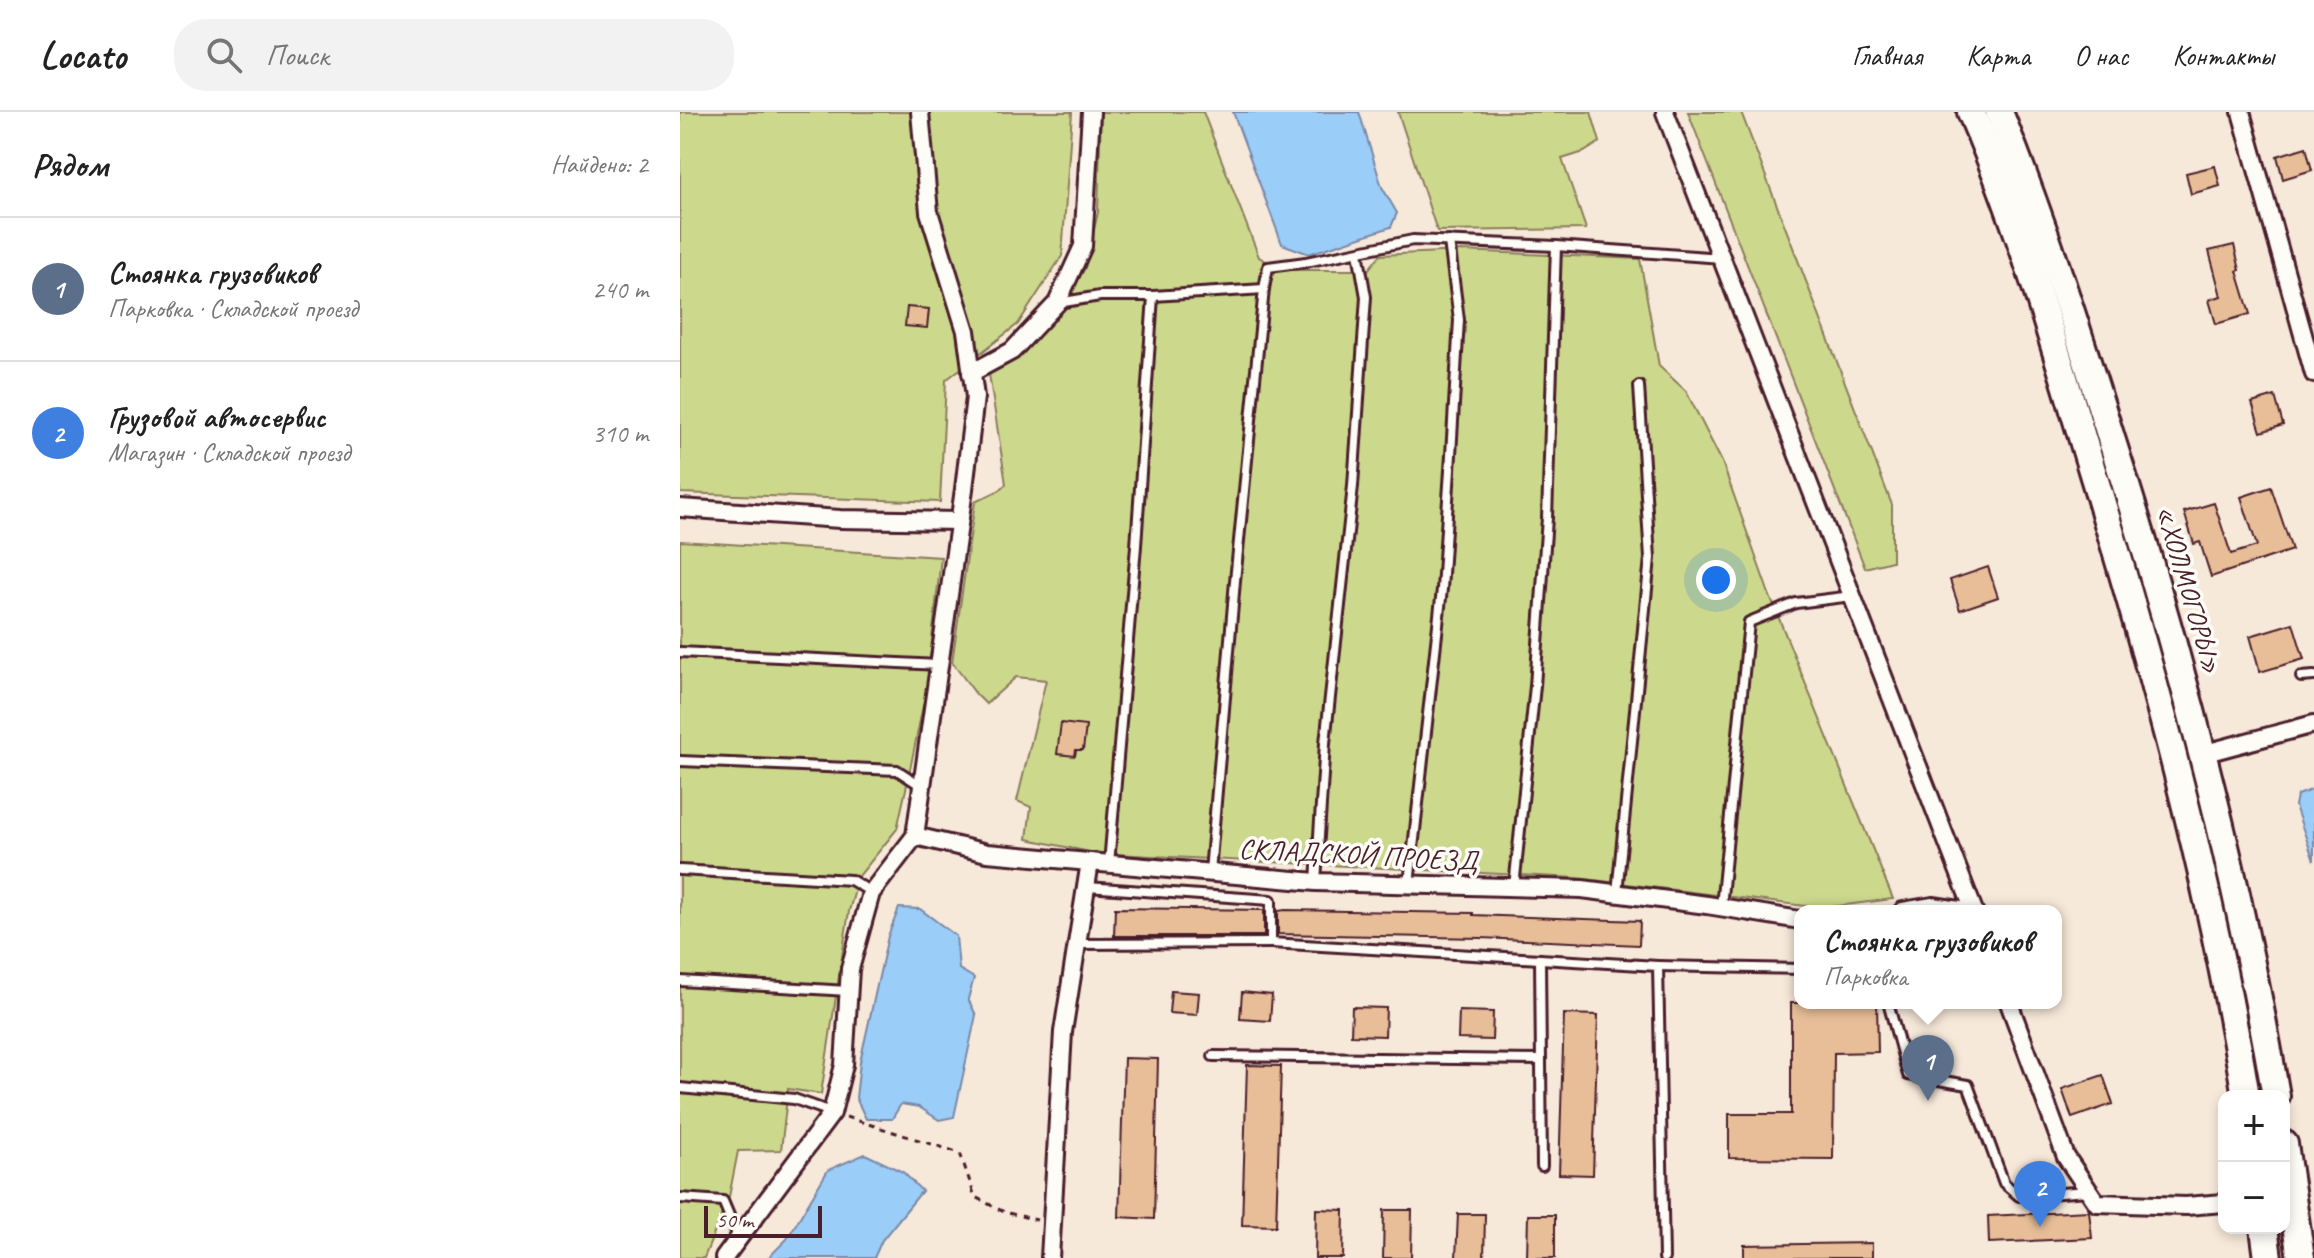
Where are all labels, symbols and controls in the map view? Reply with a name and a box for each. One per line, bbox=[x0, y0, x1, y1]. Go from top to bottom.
search box bbox=[174, 19, 734, 91]
text: Locato bbox=[40, 32, 126, 79]
icon: search bbox=[202, 33, 246, 77]
text: Поиск bbox=[266, 36, 329, 74]
text: Главная bbox=[1852, 38, 1922, 73]
text: Карта bbox=[1966, 38, 2030, 73]
text: О нас bbox=[2074, 38, 2128, 73]
text: Контакты bbox=[2172, 38, 2274, 73]
text: Рядом bbox=[32, 143, 108, 186]
text: Найдено: 2 bbox=[551, 148, 648, 181]
text: Стоянка грузовиков bbox=[108, 254, 317, 292]
text: 1 bbox=[52, 273, 64, 306]
text: 240 m bbox=[592, 273, 648, 306]
text: Парковка · Складской проезд bbox=[108, 292, 358, 325]
text: Грузовой автосервис bbox=[108, 398, 326, 436]
text: 2 bbox=[52, 417, 64, 450]
text: 310 m bbox=[592, 417, 648, 450]
text: Магазин · Складской проезд bbox=[108, 436, 350, 469]
street label: «ХОЛМОГОРЫ» bbox=[2149, 501, 2230, 677]
your location bbox=[1696, 560, 1736, 600]
street label: СКЛАДСКОЙ ПРОЕЗД bbox=[1238, 831, 1481, 878]
popup bbox=[1794, 905, 2062, 1009]
text: Стоянка грузовиков bbox=[1824, 922, 2032, 960]
text: Парковка bbox=[1824, 960, 1907, 993]
pin: 1 bbox=[1902, 1035, 1954, 1101]
map controls bbox=[2218, 1090, 2290, 1234]
button: + bbox=[2218, 1090, 2290, 1162]
pin: 2 bbox=[2014, 1161, 2066, 1227]
button: − bbox=[2218, 1162, 2290, 1234]
scale bar bbox=[704, 1202, 822, 1238]
text: 50 m bbox=[716, 1206, 753, 1234]

